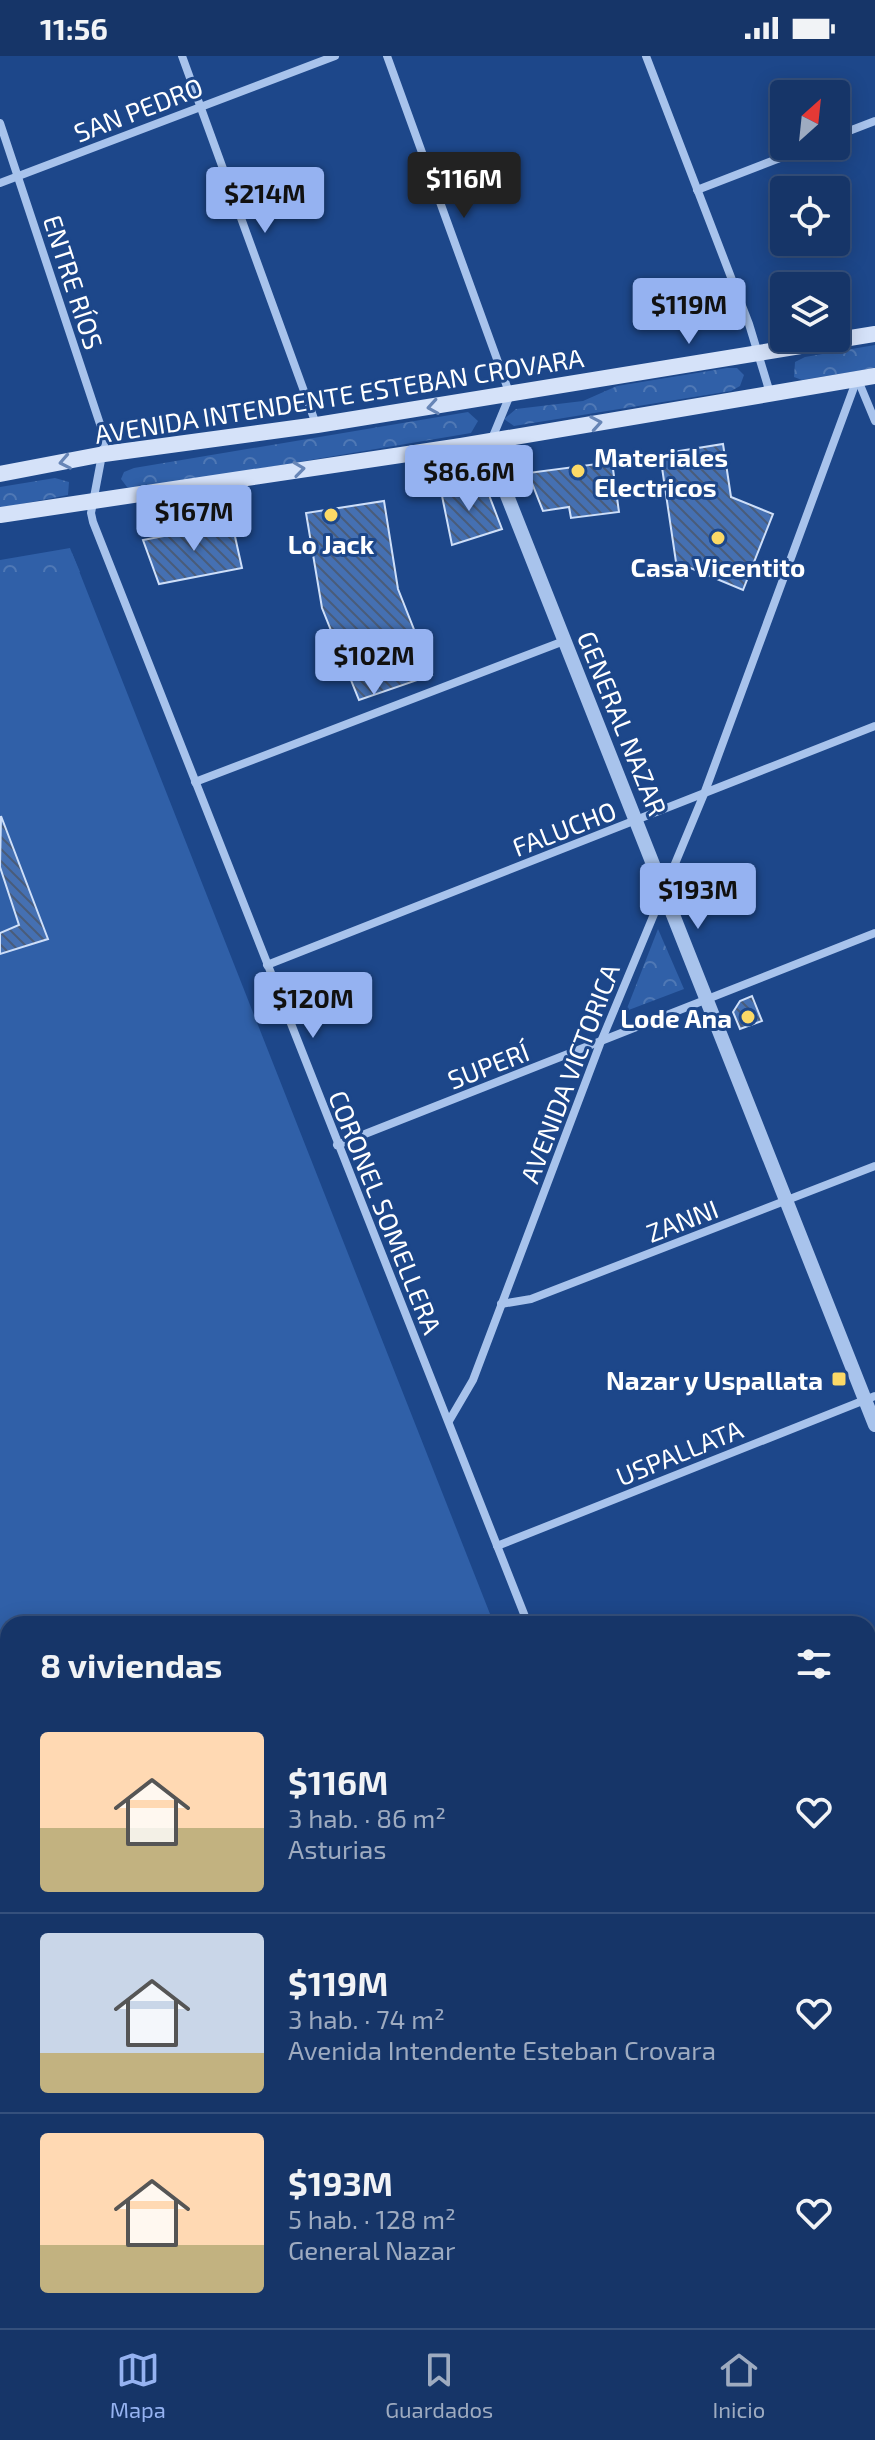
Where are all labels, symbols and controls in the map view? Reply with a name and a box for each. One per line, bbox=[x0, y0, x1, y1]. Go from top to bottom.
text: 11:56 bbox=[40, 10, 108, 46]
street label: SAN PEDRO bbox=[69, 70, 207, 148]
north arrow bbox=[770, 80, 850, 160]
map controls bbox=[770, 80, 850, 352]
pin: $116M bbox=[408, 152, 520, 220]
text: $116M bbox=[426, 162, 502, 193]
pin: $214M bbox=[209, 167, 321, 235]
button: locate bbox=[770, 176, 850, 256]
text: $214M bbox=[224, 177, 306, 208]
street label: ENTRE RÍOS bbox=[38, 211, 110, 353]
button: layers bbox=[770, 272, 850, 352]
pin: $119M bbox=[633, 278, 745, 346]
text: $119M bbox=[651, 288, 727, 319]
street label: AVENIDA INTENDENTE ESTEBAN CROVARA bbox=[92, 341, 586, 449]
one-way arrow bbox=[426, 398, 439, 415]
one-way arrow bbox=[589, 415, 603, 432]
place label: Materiales Electricos bbox=[594, 441, 728, 502]
pin: $86.6M bbox=[404, 445, 534, 513]
one-way arrow bbox=[58, 452, 71, 469]
text: $86.6M bbox=[423, 455, 515, 486]
one-way arrow bbox=[292, 462, 305, 479]
marker: Materiales Electricos bbox=[569, 462, 587, 480]
pin: $167M bbox=[138, 485, 250, 553]
text: $167M bbox=[154, 495, 234, 526]
marker: Lo Jack bbox=[322, 506, 340, 524]
place label: Lo Jack bbox=[288, 528, 375, 559]
marker: Casa Vicentito bbox=[709, 529, 727, 547]
place label: Casa Vicentito bbox=[631, 551, 805, 582]
street label: GENERAL NAZAR bbox=[572, 626, 674, 820]
pin: $102M bbox=[318, 629, 430, 697]
text: $102M bbox=[333, 639, 415, 670]
street label: FALUCHO bbox=[508, 794, 620, 862]
pin: $193M bbox=[642, 863, 754, 931]
text: $193M bbox=[658, 873, 738, 904]
street label: AVENIDA VICTORICA bbox=[513, 959, 625, 1187]
pin: $120M bbox=[257, 972, 369, 1040]
text: $120M bbox=[272, 982, 354, 1013]
place label: Lode Ana bbox=[620, 1002, 732, 1033]
marker: Lode Ana bbox=[739, 1008, 757, 1026]
street label: SUPERÍ bbox=[443, 1035, 534, 1095]
street label: CORONEL SOMELLERA bbox=[323, 1086, 449, 1338]
street label: ZANNI bbox=[642, 1192, 722, 1248]
place label: Nazar y Uspallata bbox=[606, 1364, 823, 1396]
marker: Nazar y Uspallata bbox=[830, 1370, 848, 1388]
street label: USPALLATA bbox=[611, 1413, 747, 1491]
icon: filters bbox=[792, 1642, 836, 1686]
text: 8 viviendas bbox=[40, 1644, 222, 1685]
text: $116M bbox=[288, 1761, 388, 1802]
icon: home bbox=[104, 1764, 200, 1860]
icon: heart bbox=[792, 1790, 836, 1834]
text: 3 hab. · 86 m² bbox=[288, 1802, 446, 1833]
text: Asturias bbox=[288, 1833, 386, 1864]
text: $119M bbox=[288, 1962, 388, 2003]
icon: home bbox=[104, 1965, 200, 2061]
icon: heart bbox=[792, 1991, 836, 2035]
text: 3 hab. · 74 m² bbox=[288, 2003, 445, 2034]
text: Avenida Intendente Esteban Crovara bbox=[288, 2034, 716, 2065]
text: $193M bbox=[288, 2162, 393, 2203]
icon: home bbox=[104, 2165, 200, 2261]
icon: heart bbox=[792, 2191, 836, 2235]
text: 5 hab. · 128 m² bbox=[288, 2203, 456, 2234]
text: General Nazar bbox=[288, 2234, 456, 2265]
tab: Mapa bbox=[110, 2348, 166, 2422]
tab: Guardados bbox=[385, 2348, 493, 2422]
tab: Inicio bbox=[713, 2348, 765, 2422]

